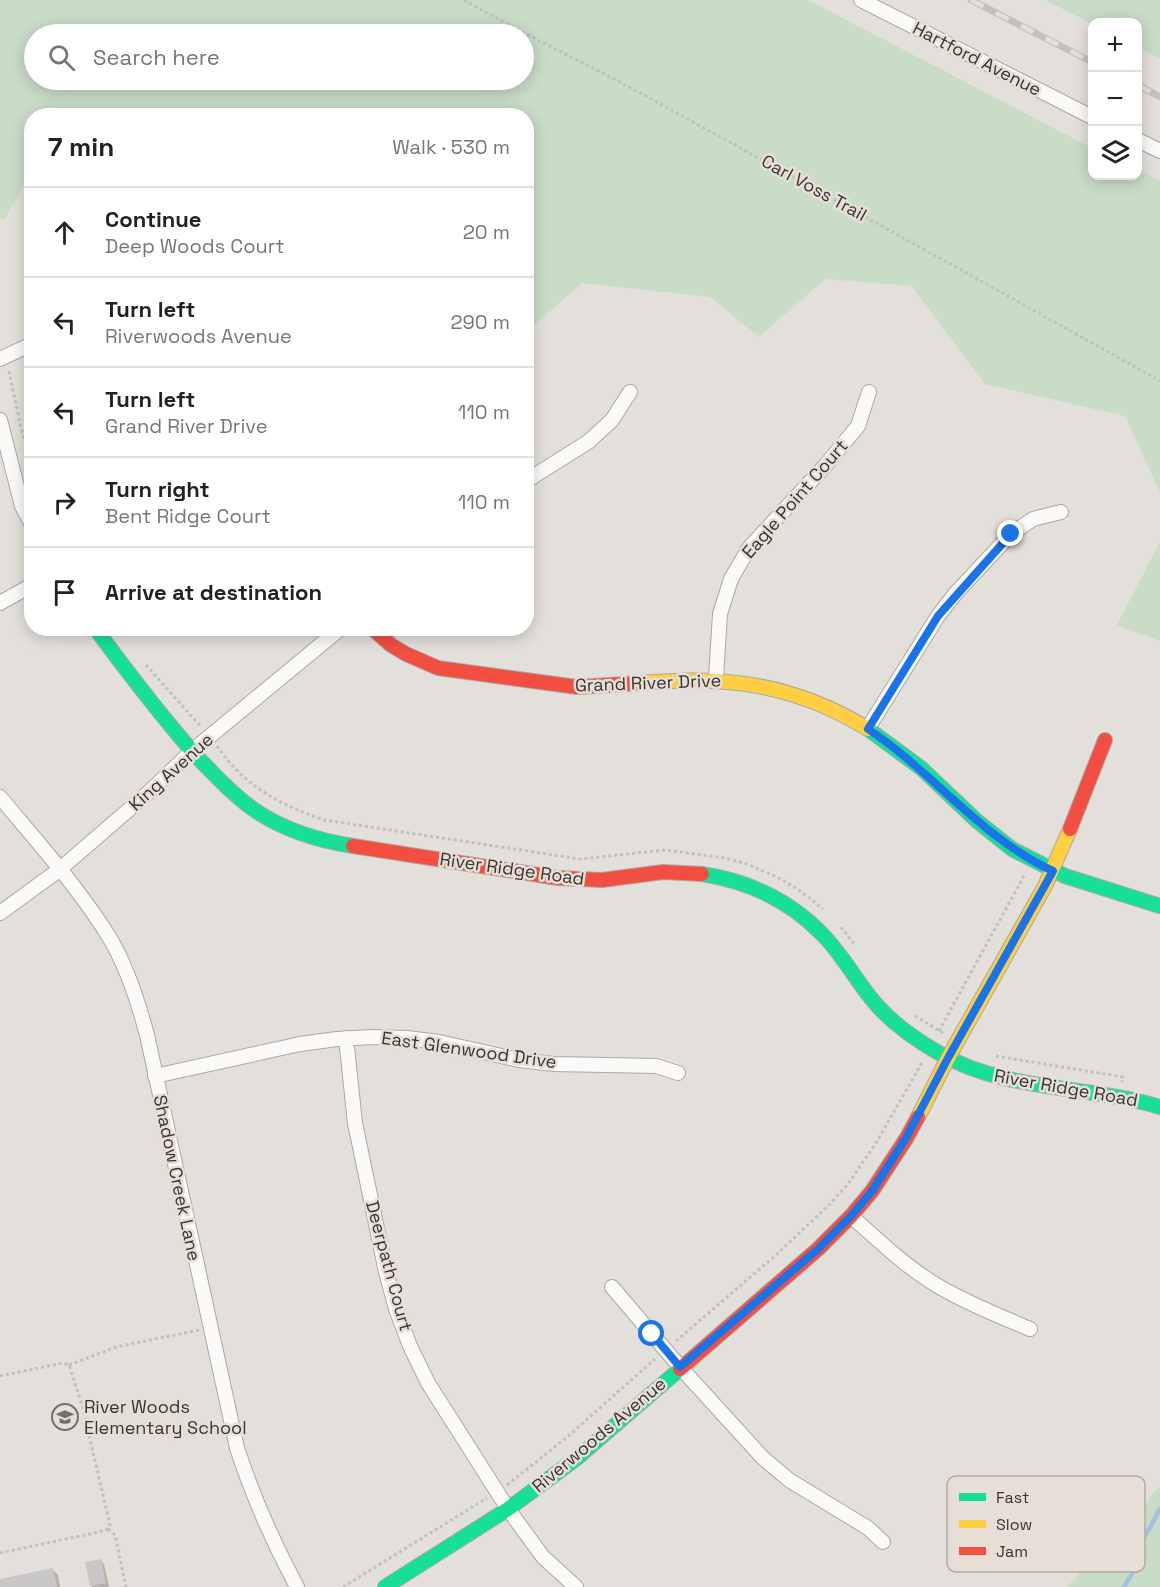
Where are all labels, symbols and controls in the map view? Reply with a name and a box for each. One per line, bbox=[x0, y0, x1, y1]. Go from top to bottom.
street label: Hartford Avenue bbox=[909, 16, 1045, 101]
map controls bbox=[1088, 18, 1142, 180]
button: + bbox=[1088, 18, 1142, 72]
search box bbox=[24, 24, 534, 90]
icon: search bbox=[45, 41, 78, 74]
text: Search here bbox=[93, 43, 220, 71]
button: − bbox=[1088, 72, 1142, 126]
button: layers bbox=[1088, 126, 1142, 180]
text: 7 min bbox=[48, 130, 114, 164]
text: Walk · 530 m bbox=[392, 134, 510, 160]
street label: Carl Voss Trail bbox=[757, 149, 871, 226]
text: Continue bbox=[105, 205, 201, 233]
icon: ahead bbox=[48, 216, 81, 249]
text: 20 m bbox=[463, 219, 510, 245]
text: Deep Woods Court bbox=[105, 233, 285, 259]
text: Turn left bbox=[105, 295, 195, 323]
icon: left bbox=[48, 306, 81, 339]
text: 290 m bbox=[451, 309, 510, 335]
text: Riverwoods Avenue bbox=[105, 323, 292, 349]
text: Turn left bbox=[105, 385, 195, 413]
icon: left bbox=[48, 396, 81, 429]
text: 110 m bbox=[458, 399, 510, 425]
text: Grand River Drive bbox=[105, 413, 268, 439]
street label: Eagle Point Court bbox=[737, 435, 853, 563]
text: Turn right bbox=[105, 475, 210, 503]
icon: right bbox=[48, 486, 81, 519]
text: 110 m bbox=[458, 489, 510, 515]
text: Bent Ridge Court bbox=[105, 503, 271, 529]
route end bbox=[997, 520, 1023, 546]
icon: arrive bbox=[48, 576, 81, 609]
text: Arrive at destination bbox=[105, 578, 322, 606]
street label: Grand River Drive bbox=[574, 668, 721, 697]
street label: King Avenue bbox=[124, 728, 218, 816]
street label: River Ridge Road bbox=[438, 847, 586, 890]
street label: East Glenwood Drive bbox=[380, 1026, 558, 1073]
street label: River Ridge Road bbox=[992, 1064, 1140, 1111]
street label: Shadow Creek Lane bbox=[149, 1093, 206, 1263]
street label: Deerpath Court bbox=[361, 1198, 418, 1334]
route start bbox=[638, 1320, 664, 1346]
street label: Riverwoods Avenue bbox=[527, 1372, 670, 1497]
place label: River Woods Elementary School bbox=[84, 1395, 247, 1439]
school or university icon: River Woods Elementary School bbox=[50, 1402, 80, 1432]
legend bbox=[947, 1476, 1145, 1572]
text: Fast bbox=[996, 1487, 1029, 1508]
text: Slow bbox=[996, 1514, 1032, 1535]
text: Jam bbox=[996, 1541, 1028, 1562]

